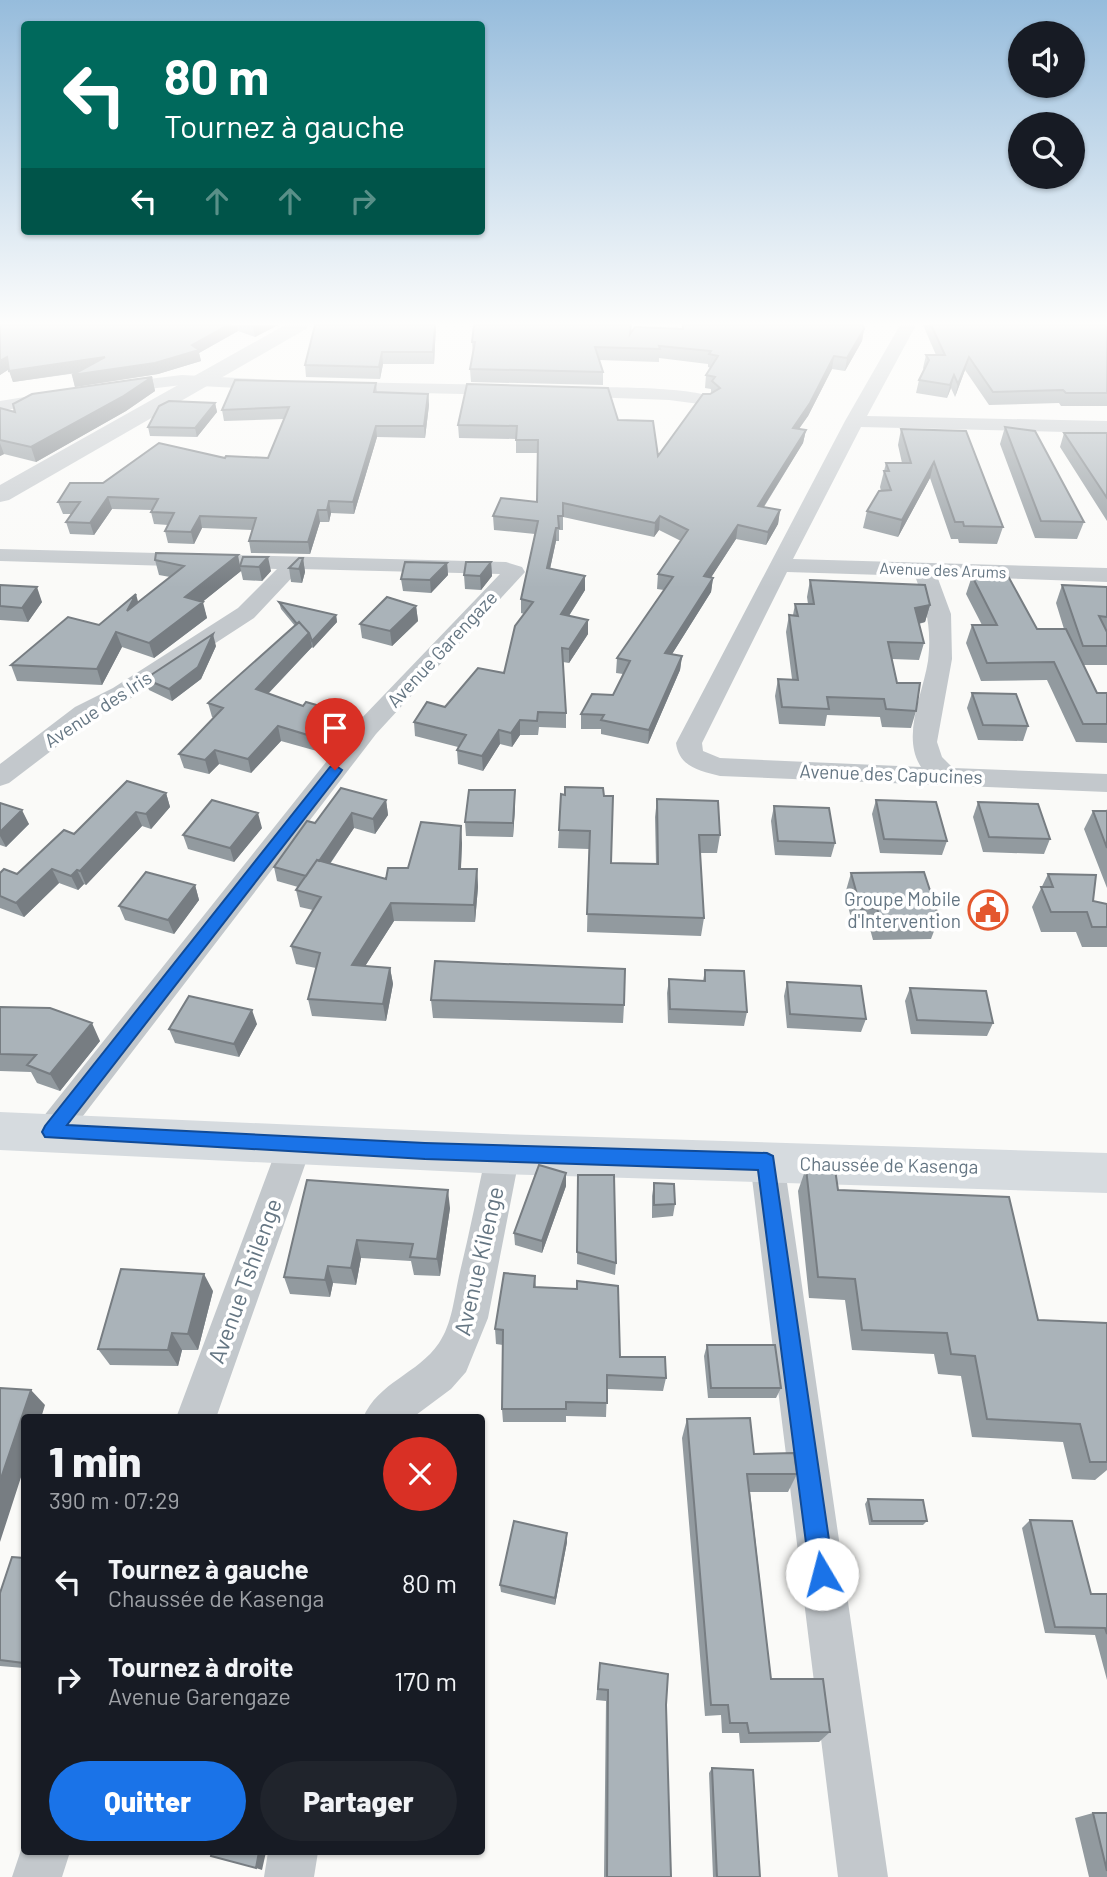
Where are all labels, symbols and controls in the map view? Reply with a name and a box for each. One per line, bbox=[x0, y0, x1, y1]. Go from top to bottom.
map controls bbox=[1008, 21, 1085, 189]
button: sound bbox=[1008, 21, 1085, 98]
text: 80 m bbox=[164, 46, 269, 105]
icon: left bbox=[49, 49, 140, 140]
text: Tournez à gauche bbox=[164, 106, 405, 144]
button: search bbox=[1008, 112, 1085, 189]
icon: left bbox=[125, 182, 163, 220]
icon: ahead bbox=[198, 182, 236, 220]
icon: ahead bbox=[271, 182, 309, 220]
icon: right bbox=[344, 182, 382, 220]
street label: Avenue des Arums bbox=[879, 558, 1007, 581]
street label: Avenue Garengaze bbox=[382, 586, 502, 712]
street label: Avenue des Iris bbox=[40, 665, 156, 752]
pin bbox=[305, 698, 365, 770]
icon: arrive bbox=[316, 709, 354, 747]
street label: Avenue des Capucines bbox=[799, 759, 983, 788]
place label: Groupe Mobile d'Intervention bbox=[844, 887, 961, 932]
public building icon: Groupe Mobile d'Intervention bbox=[967, 889, 1009, 931]
street label: Chaussée de Kasenga bbox=[799, 1151, 979, 1178]
street label: Avenue Kilenge bbox=[447, 1184, 509, 1338]
street label: Avenue Tshilenge bbox=[201, 1194, 287, 1367]
text: 1 min bbox=[49, 1435, 141, 1485]
button: close bbox=[383, 1437, 457, 1511]
text: 390 m · 07:29 bbox=[49, 1486, 179, 1514]
position arrow bbox=[785, 1537, 859, 1611]
text: Tournez à gauche bbox=[108, 1553, 309, 1584]
icon: left bbox=[49, 1563, 87, 1601]
text: 80 m bbox=[402, 1567, 457, 1598]
text: Chaussée de Kasenga bbox=[108, 1584, 324, 1612]
text: Tournez à droite bbox=[108, 1651, 293, 1682]
icon: right bbox=[49, 1661, 87, 1699]
text: 170 m bbox=[394, 1665, 457, 1696]
text: Avenue Garengaze bbox=[108, 1682, 291, 1710]
button: Quitter bbox=[49, 1761, 246, 1841]
button: Partager bbox=[260, 1761, 457, 1841]

